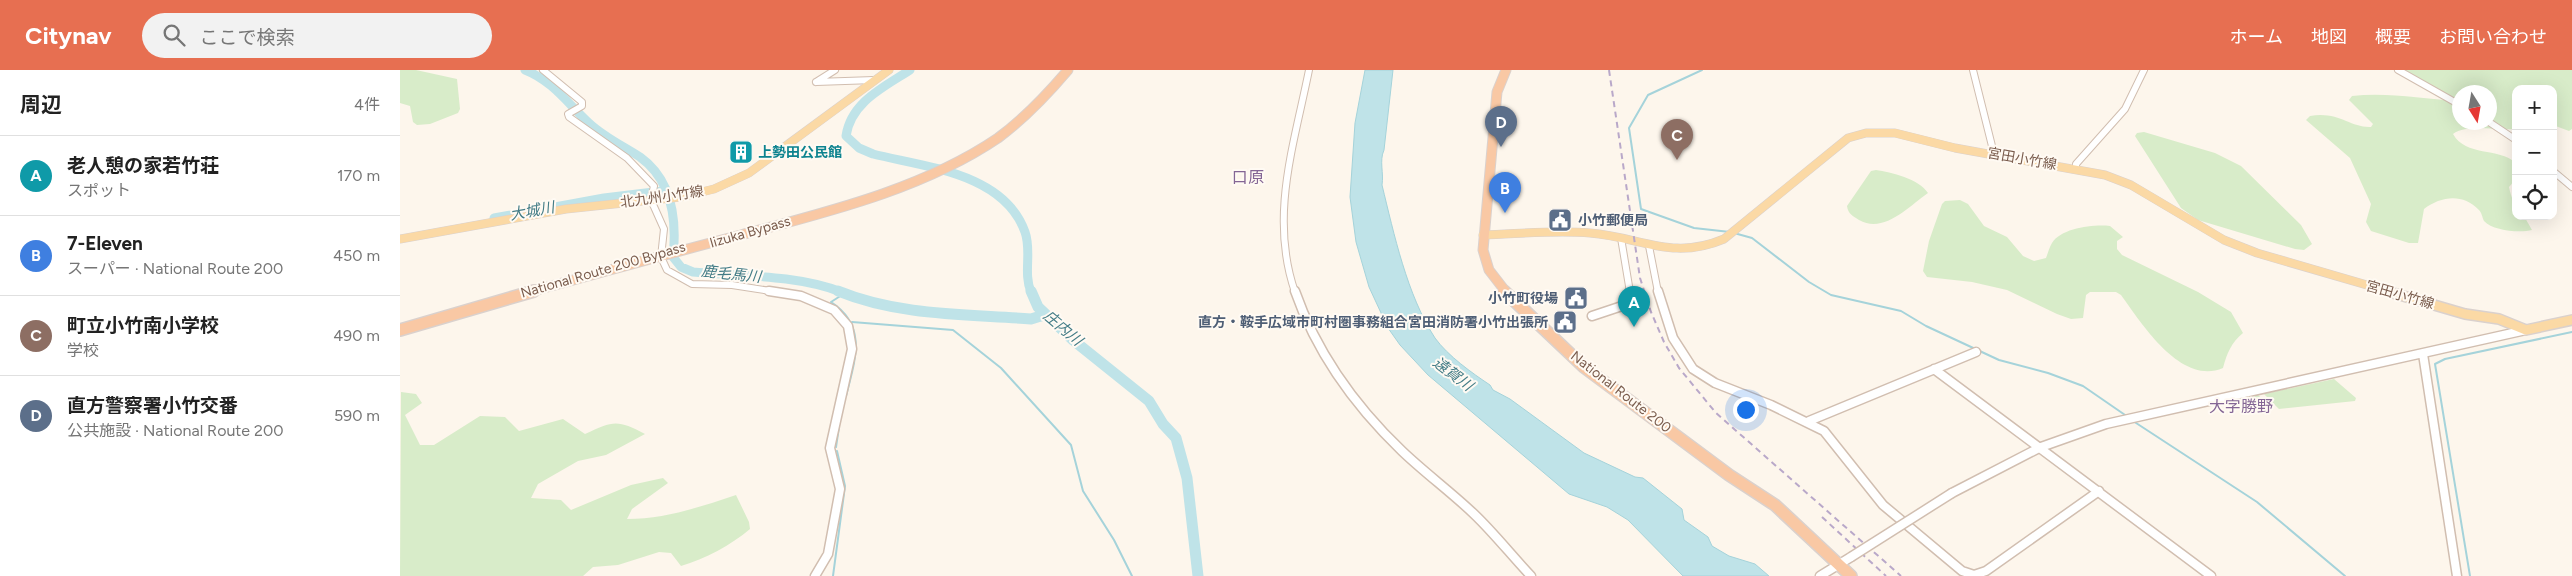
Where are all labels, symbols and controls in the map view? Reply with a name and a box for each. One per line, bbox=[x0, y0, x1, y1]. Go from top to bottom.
search box bbox=[142, 13, 492, 58]
text: Citynav bbox=[25, 21, 112, 50]
icon: search bbox=[160, 21, 188, 49]
text: ここで検索 bbox=[200, 26, 295, 49]
text: ホーム bbox=[2230, 26, 2283, 48]
text: 地図 bbox=[2311, 26, 2347, 48]
text: 概要 bbox=[2375, 26, 2411, 48]
text: お問い合わせ bbox=[2439, 26, 2547, 48]
north arrow bbox=[2452, 85, 2497, 130]
map controls bbox=[2512, 85, 2557, 220]
button: + bbox=[2512, 85, 2557, 130]
text: 周辺 bbox=[20, 92, 62, 117]
text: 4件 bbox=[354, 95, 380, 114]
pin: D bbox=[1485, 106, 1517, 147]
pin: C bbox=[1661, 119, 1693, 160]
button: − bbox=[2512, 130, 2557, 175]
building icon: 上勢田公民館 bbox=[728, 139, 754, 165]
place label: 上勢田公民館 bbox=[758, 144, 842, 161]
street label: 宮田小竹線 bbox=[1986, 145, 2058, 173]
text: 老人憩の家若竹荘 bbox=[67, 154, 219, 177]
text: A bbox=[30, 166, 42, 185]
text: 170 m bbox=[337, 166, 380, 185]
district label: 口原 bbox=[1232, 168, 1264, 187]
pin: B bbox=[1489, 172, 1521, 213]
button: locate bbox=[2512, 175, 2557, 220]
text: スポット bbox=[67, 181, 131, 200]
street label: 北九州小竹線 bbox=[619, 183, 705, 211]
water label: 大城川 bbox=[508, 198, 558, 224]
public building icon: 小竹郵便局 bbox=[1547, 207, 1573, 233]
street label: Iizuka Bypass bbox=[708, 212, 792, 252]
place label: 小竹郵便局 bbox=[1578, 212, 1648, 229]
text: 7-Eleven bbox=[67, 232, 143, 255]
street label: National Route 200 Bypass bbox=[519, 238, 687, 302]
text: B bbox=[31, 246, 41, 265]
text: 450 m bbox=[333, 246, 380, 265]
text: スーパー · National Route 200 bbox=[67, 259, 283, 278]
water label: 鹿毛馬川 bbox=[700, 262, 764, 286]
street label: 宮田小竹線 bbox=[2364, 277, 2436, 313]
public building icon: 小竹町役場 bbox=[1563, 285, 1589, 311]
pin: A bbox=[1618, 286, 1650, 327]
place label: 小竹町役場 bbox=[1488, 290, 1558, 307]
water label: 庄内川 bbox=[1040, 307, 1088, 351]
public building icon: 直方・鞍手広域市町村圏事務組合宮田消防署小竹出張所 bbox=[1552, 309, 1578, 335]
text: 町立小竹南小学校 bbox=[67, 314, 219, 337]
place label: 直方・鞍手広域市町村圏事務組合宮田消防署小竹出張所 bbox=[1198, 314, 1548, 331]
text: C bbox=[30, 326, 42, 345]
text: 490 m bbox=[333, 326, 380, 345]
text: 学校 bbox=[67, 341, 99, 360]
street label: National Route 200 bbox=[1567, 347, 1675, 437]
water label: 遠賀川 bbox=[1430, 353, 1478, 396]
text: 直方警察署小竹交番 bbox=[67, 394, 238, 417]
your location bbox=[1733, 397, 1759, 423]
district label: 大字勝野 bbox=[2209, 397, 2273, 416]
text: D bbox=[30, 406, 42, 425]
text: 590 m bbox=[334, 406, 380, 425]
text: 公共施設 · National Route 200 bbox=[67, 421, 284, 440]

